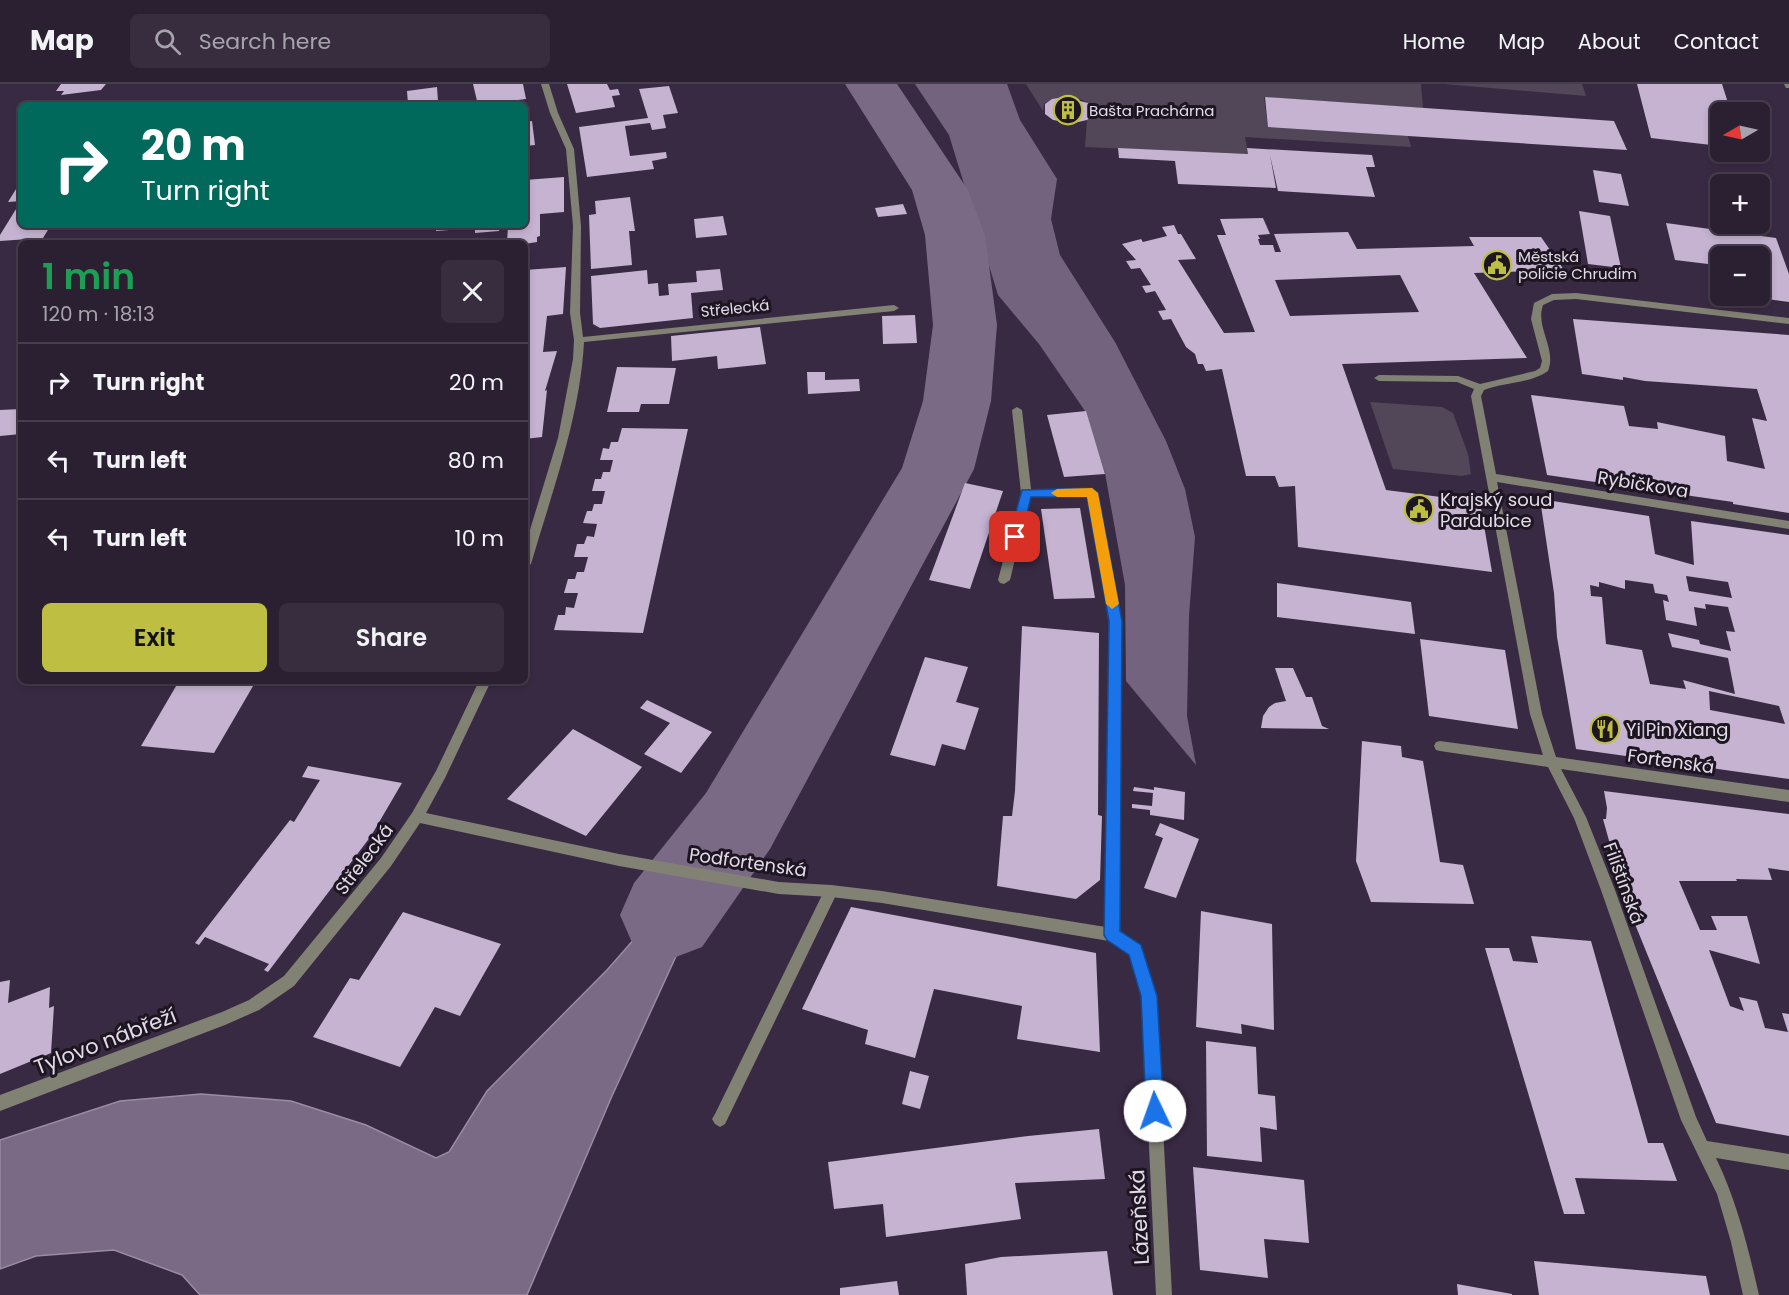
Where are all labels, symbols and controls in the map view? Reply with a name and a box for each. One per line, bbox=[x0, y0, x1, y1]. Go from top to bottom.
search box bbox=[130, 14, 550, 68]
text: Map bbox=[30, 21, 94, 60]
icon: search bbox=[151, 25, 184, 58]
text: Search here bbox=[199, 26, 331, 57]
text: Home bbox=[1403, 27, 1465, 56]
text: Map bbox=[1498, 27, 1545, 56]
text: About bbox=[1578, 27, 1641, 56]
text: Contact bbox=[1674, 27, 1759, 56]
building icon: Bašta Prachárna bbox=[1052, 94, 1084, 126]
place label: Bašta Prachárna bbox=[1089, 100, 1214, 121]
north arrow bbox=[1710, 102, 1770, 162]
map controls bbox=[1710, 102, 1770, 306]
text: 20 m bbox=[141, 116, 246, 175]
icon: right bbox=[42, 126, 120, 204]
text: Turn right bbox=[141, 172, 270, 209]
button: + bbox=[1710, 174, 1770, 234]
place label: Městská policie Chrudim bbox=[1518, 246, 1637, 284]
button: − bbox=[1710, 246, 1770, 306]
public building icon: Městská policie Chrudim bbox=[1481, 249, 1513, 281]
text: 1 min bbox=[42, 251, 135, 302]
button: close bbox=[441, 260, 504, 323]
street label: Střelecká bbox=[700, 294, 770, 322]
text: 120 m · 18:13 bbox=[42, 300, 155, 328]
icon: right bbox=[42, 366, 75, 399]
text: Turn right bbox=[93, 367, 204, 398]
text: 20 m bbox=[449, 367, 504, 398]
icon: left bbox=[42, 444, 75, 477]
text: Turn left bbox=[93, 445, 187, 476]
text: 80 m bbox=[448, 445, 504, 476]
street label: Rybičkova bbox=[1596, 464, 1690, 504]
place label: Krajský soud Pardubice bbox=[1440, 487, 1552, 533]
public building icon: Krajský soud Pardubice bbox=[1403, 493, 1435, 525]
pin bbox=[989, 511, 1040, 562]
icon: arrive bbox=[998, 520, 1031, 553]
icon: left bbox=[42, 522, 75, 555]
text: Turn left bbox=[93, 523, 187, 554]
text: 10 m bbox=[455, 523, 504, 554]
button: Exit bbox=[42, 603, 267, 672]
button: Share bbox=[279, 603, 504, 672]
restaurant icon: Yi Pin Xiang bbox=[1589, 713, 1621, 745]
place label: Yi Pin Xiang bbox=[1626, 717, 1728, 742]
street label: Fortenská bbox=[1626, 743, 1716, 779]
street label: Střelecká bbox=[329, 818, 399, 900]
street label: Filištínská bbox=[1598, 839, 1650, 927]
street label: Podfortenská bbox=[688, 841, 808, 883]
street label: Tylovo nábřeží bbox=[30, 1001, 180, 1081]
position arrow bbox=[1123, 1079, 1187, 1143]
street label: Lázeňská bbox=[1122, 1169, 1156, 1265]

